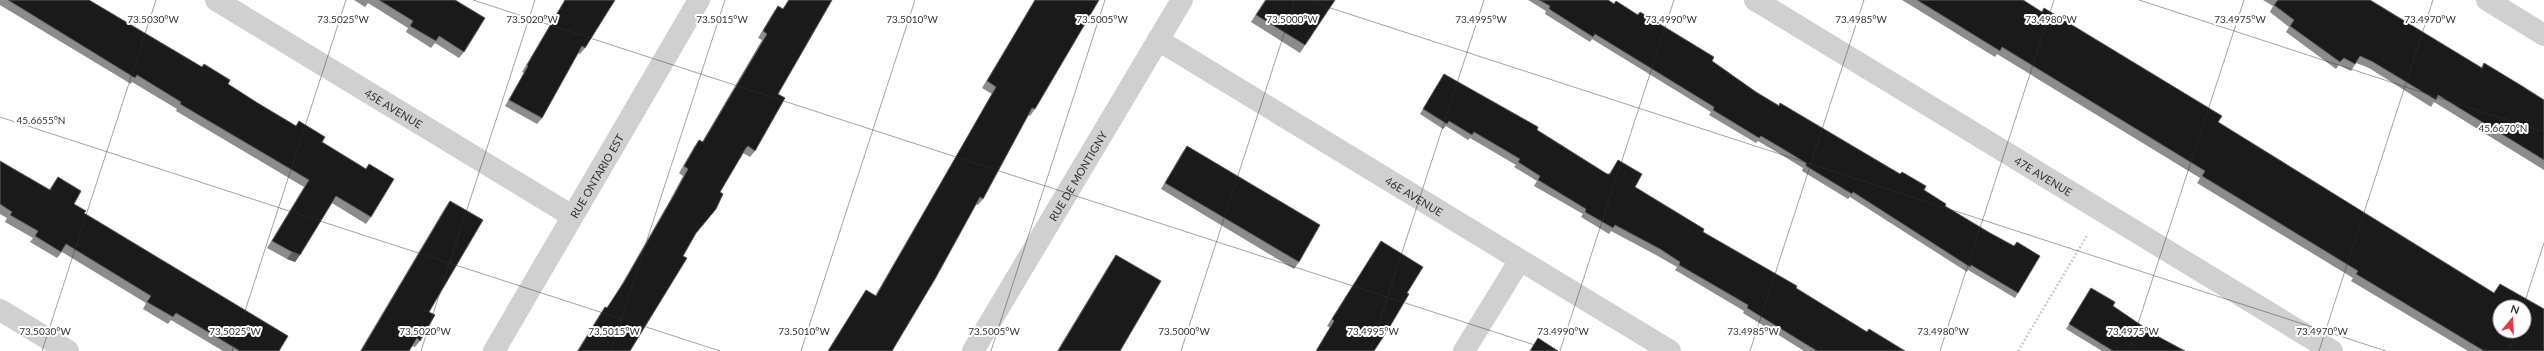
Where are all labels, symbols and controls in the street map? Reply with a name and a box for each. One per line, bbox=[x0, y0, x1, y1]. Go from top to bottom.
text: 73.5030°W bbox=[127, 13, 179, 25]
text: 73.5025°W bbox=[317, 13, 369, 25]
text: 73.5020°W bbox=[506, 13, 558, 25]
text: 73.5015°W bbox=[696, 13, 748, 25]
text: 73.5010°W bbox=[886, 13, 938, 25]
text: 73.5005°W bbox=[1076, 13, 1128, 25]
text: 73.5000°W bbox=[1266, 13, 1318, 25]
text: 73.4995°W bbox=[1455, 13, 1507, 25]
text: 73.4990°W bbox=[1645, 13, 1697, 25]
text: 73.4985°W bbox=[1835, 13, 1887, 25]
text: 73.4980°W bbox=[2025, 13, 2077, 25]
text: 73.4975°W bbox=[2214, 13, 2266, 25]
text: 73.4970°W bbox=[2404, 13, 2456, 25]
street label: 45E AVENUE bbox=[363, 85, 425, 130]
text: 45.6655°N bbox=[17, 114, 65, 126]
text: 45.6670°N bbox=[2479, 122, 2527, 134]
street label: RUE DE MONTIGNY bbox=[1046, 128, 1109, 223]
street label: RUE ONTARIO EST bbox=[567, 131, 626, 220]
street label: 47E AVENUE bbox=[2013, 153, 2075, 198]
street label: 46E AVENUE bbox=[1383, 173, 1446, 218]
north arrow bbox=[2492, 299, 2532, 339]
text: N bbox=[2509, 302, 2521, 317]
text: 73.5030°W bbox=[19, 325, 71, 337]
text: 73.5025°W bbox=[209, 325, 261, 337]
text: 73.5020°W bbox=[399, 325, 451, 337]
text: 73.5015°W bbox=[588, 325, 640, 337]
text: 73.5010°W bbox=[778, 325, 830, 337]
text: 73.5005°W bbox=[968, 325, 1020, 337]
text: 73.5000°W bbox=[1158, 325, 1210, 337]
text: 73.4995°W bbox=[1347, 325, 1399, 337]
text: 73.4990°W bbox=[1537, 325, 1589, 337]
text: 73.4985°W bbox=[1727, 325, 1779, 337]
text: 73.4980°W bbox=[1917, 325, 1969, 337]
text: 73.4975°W bbox=[2107, 325, 2159, 337]
text: 73.4970°W bbox=[2296, 325, 2348, 337]

